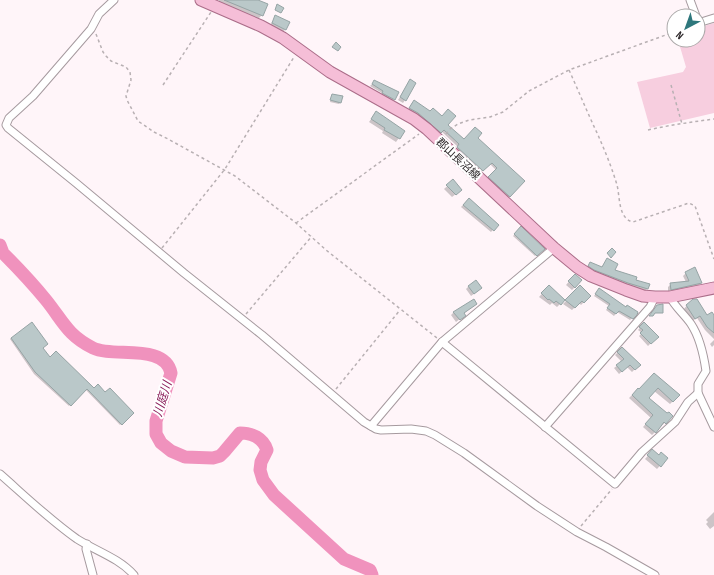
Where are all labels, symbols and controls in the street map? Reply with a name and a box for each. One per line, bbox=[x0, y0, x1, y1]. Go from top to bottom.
north arrow bbox=[666, 8, 706, 48]
text: N bbox=[673, 28, 686, 42]
street label: 郡山長沼線 bbox=[433, 135, 483, 183]
water label: 川庭川 bbox=[151, 378, 176, 418]

